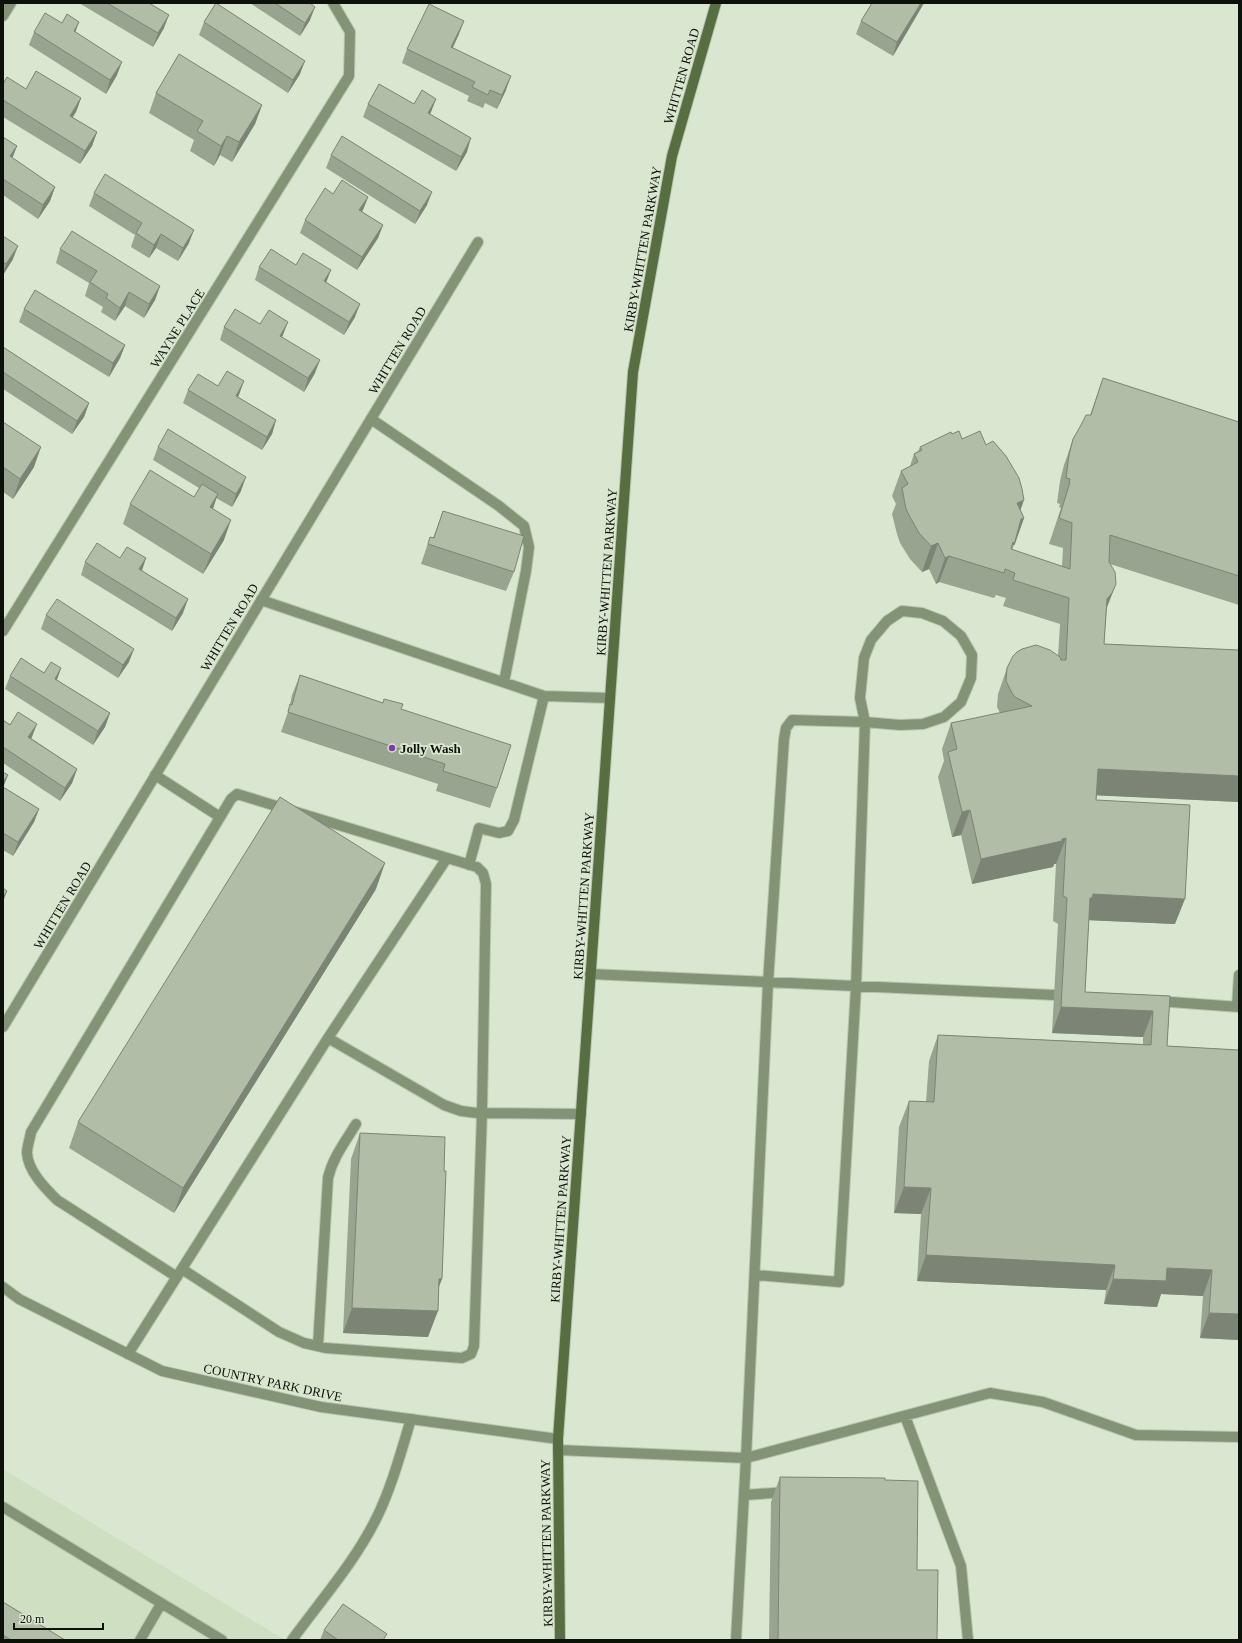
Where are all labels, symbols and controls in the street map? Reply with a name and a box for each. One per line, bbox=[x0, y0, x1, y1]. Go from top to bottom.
street label: WHITTEN ROAD bbox=[661, 26, 702, 126]
street label: KIRBY-WHITTEN PARKWAY bbox=[621, 165, 665, 333]
street label: WAYNE PLACE bbox=[147, 286, 208, 370]
street label: WHITTEN ROAD bbox=[365, 304, 429, 397]
street label: KIRBY-WHITTEN PARKWAY bbox=[593, 487, 620, 656]
street label: WHITTEN ROAD bbox=[197, 581, 261, 674]
place label: Jolly Wash bbox=[400, 741, 462, 756]
marker: Jolly Wash bbox=[387, 743, 397, 753]
street label: KIRBY-WHITTEN PARKWAY bbox=[570, 811, 597, 980]
street label: WHITTEN ROAD bbox=[30, 859, 94, 952]
street label: KIRBY-WHITTEN PARKWAY bbox=[547, 1134, 574, 1303]
street label: COUNTRY PARK DRIVE bbox=[202, 1360, 344, 1405]
street label: KIRBY-WHITTEN PARKWAY bbox=[538, 1458, 555, 1627]
scale bar bbox=[14, 1605, 103, 1631]
text: 20 m bbox=[20, 1612, 45, 1626]

